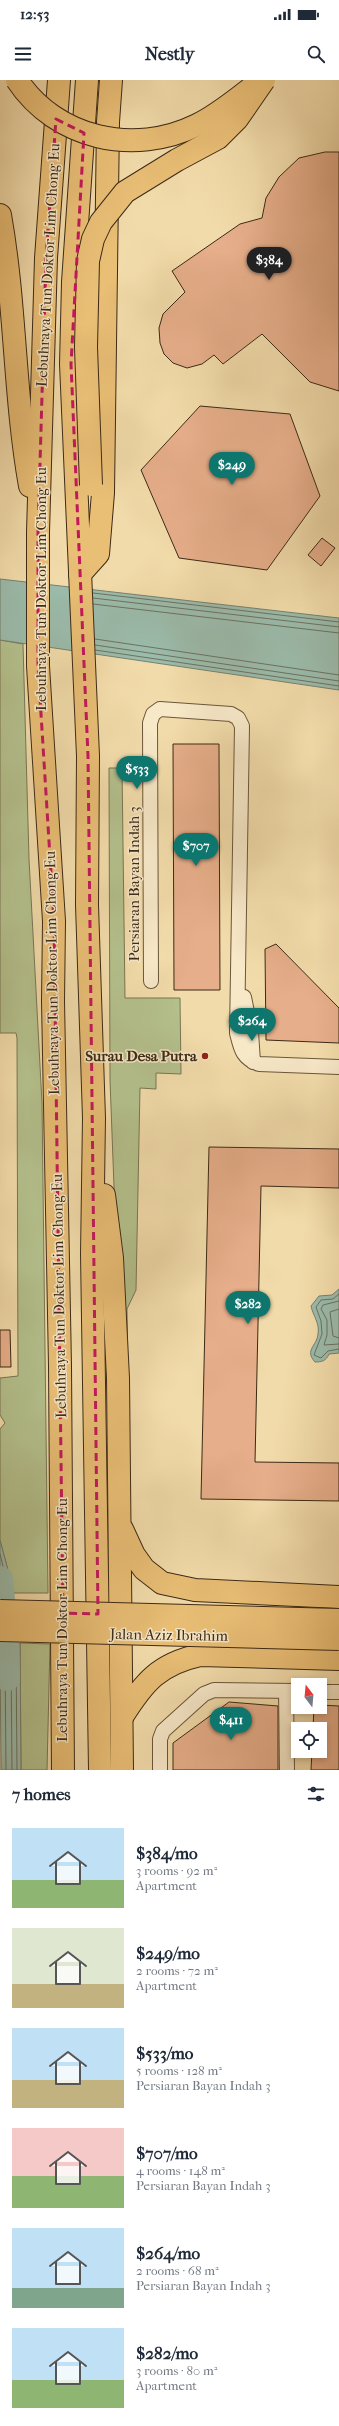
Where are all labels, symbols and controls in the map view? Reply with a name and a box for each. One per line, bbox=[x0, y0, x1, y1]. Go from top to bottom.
text: 12:53 bbox=[20, 5, 49, 23]
icon: menu bbox=[12, 43, 34, 65]
icon: search bbox=[305, 43, 327, 65]
text: Nestly bbox=[145, 44, 194, 65]
street label: Lebuhraya Tun Doktor Lim Chong Eu bbox=[33, 142, 63, 387]
pin: $384 bbox=[245, 247, 293, 281]
text: $384 bbox=[256, 252, 282, 267]
pin: $249 bbox=[208, 452, 256, 486]
text: $249 bbox=[218, 457, 246, 472]
street label: Lebuhraya Tun Doktor Lim Chong Eu bbox=[32, 466, 50, 711]
pin: $533 bbox=[113, 756, 161, 790]
text: $533 bbox=[125, 761, 149, 776]
street label: Persiaran Bayan Indah 3 bbox=[125, 806, 143, 962]
pin: $707 bbox=[172, 833, 220, 867]
text: $707 bbox=[183, 838, 209, 853]
street label: Lebuhraya Tun Doktor Lim Chong Eu bbox=[41, 850, 63, 1095]
pin: $264 bbox=[228, 1008, 276, 1042]
text: $264 bbox=[238, 1013, 266, 1028]
place label: Surau Desa Putra bbox=[85, 1047, 198, 1065]
marker: Surau Desa Putra bbox=[200, 1051, 210, 1061]
street label: Lebuhraya Tun Doktor Lim Chong Eu bbox=[48, 1173, 70, 1418]
pin: $282 bbox=[224, 1291, 272, 1325]
text: $282 bbox=[234, 1296, 262, 1311]
street label: Lebuhraya Tun Doktor Lim Chong Eu bbox=[53, 1497, 71, 1742]
street label: Jalan Aziz Ibrahim bbox=[109, 1625, 229, 1645]
north arrow bbox=[291, 1678, 327, 1714]
map controls bbox=[291, 1678, 327, 1758]
pin: $411 bbox=[207, 1707, 255, 1741]
text: $411 bbox=[219, 1712, 243, 1727]
button: locate bbox=[291, 1722, 327, 1758]
icon: filters bbox=[305, 1783, 327, 1805]
text: 7 homes bbox=[12, 1784, 71, 1804]
text: $384/mo bbox=[136, 1843, 198, 1863]
icon: home bbox=[44, 1844, 92, 1892]
text: 3 rooms · 92 m² bbox=[136, 1863, 217, 1878]
text: Apartment bbox=[136, 1878, 197, 1893]
text: $249/mo bbox=[136, 1943, 200, 1963]
icon: home bbox=[44, 1944, 92, 1992]
text: 2 rooms · 72 m² bbox=[136, 1963, 218, 1978]
text: Apartment bbox=[136, 1978, 197, 1993]
text: $533/mo bbox=[136, 2043, 193, 2063]
icon: home bbox=[44, 2044, 92, 2092]
text: 5 rooms · 128 m² bbox=[136, 2063, 222, 2078]
text: Persiaran Bayan Indah 3 bbox=[136, 2078, 270, 2093]
text: $707/mo bbox=[136, 2143, 198, 2163]
icon: home bbox=[44, 2144, 92, 2192]
text: 4 rooms · 148 m² bbox=[136, 2163, 225, 2178]
text: Persiaran Bayan Indah 3 bbox=[136, 2178, 270, 2193]
text: $264/mo bbox=[136, 2243, 200, 2263]
icon: home bbox=[44, 2244, 92, 2292]
text: 2 rooms · 68 m² bbox=[136, 2263, 219, 2278]
text: Persiaran Bayan Indah 3 bbox=[136, 2278, 270, 2293]
text: $282/mo bbox=[136, 2343, 198, 2363]
icon: home bbox=[44, 2344, 92, 2392]
text: 3 rooms · 80 m² bbox=[136, 2363, 217, 2378]
text: Apartment bbox=[136, 2378, 197, 2393]

